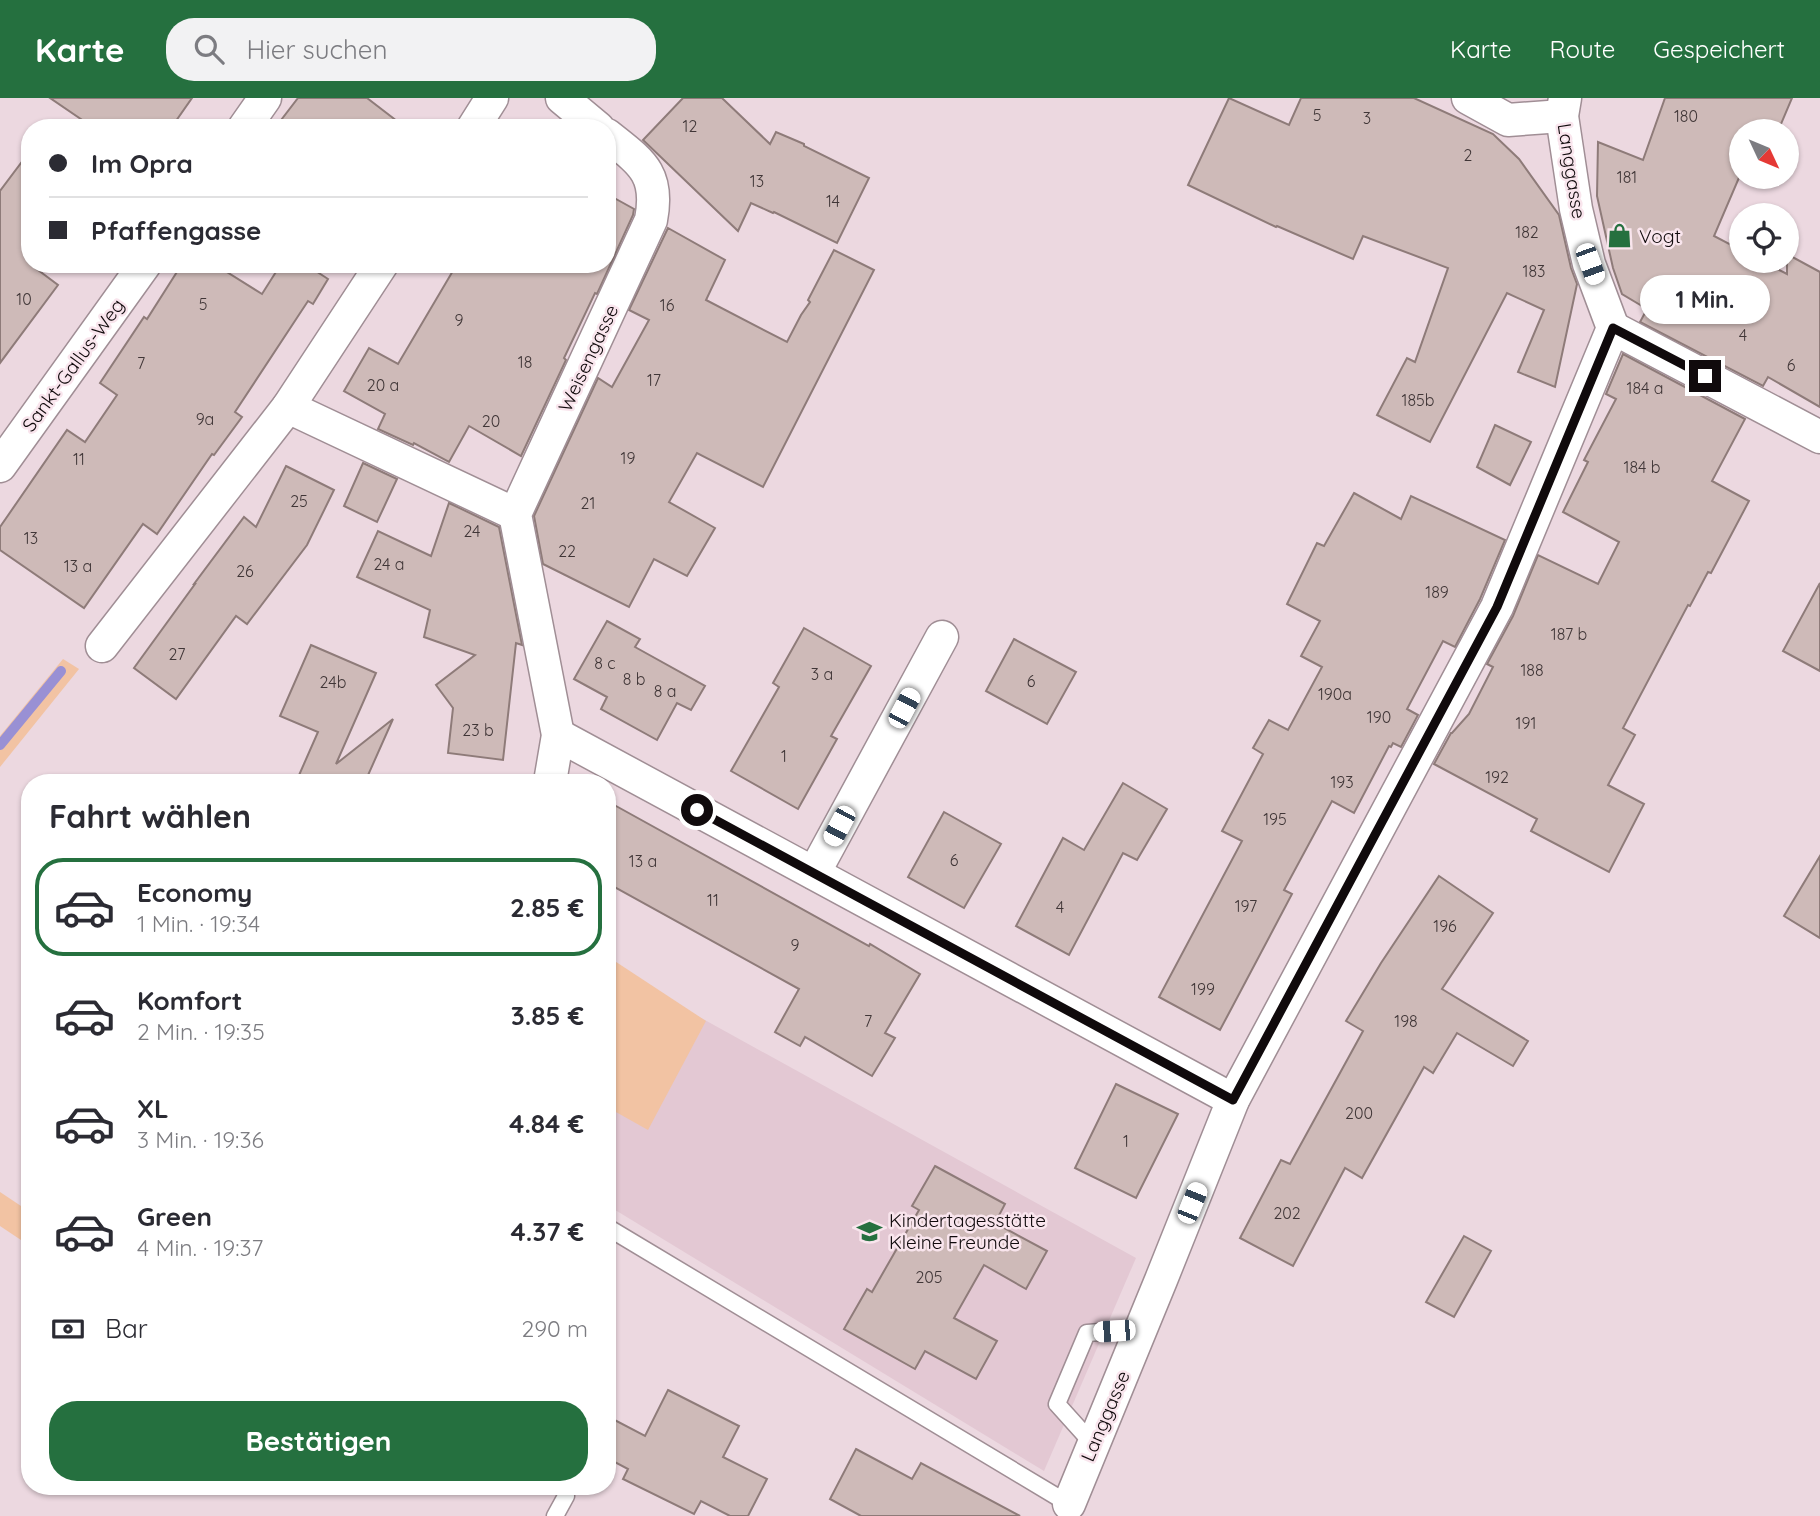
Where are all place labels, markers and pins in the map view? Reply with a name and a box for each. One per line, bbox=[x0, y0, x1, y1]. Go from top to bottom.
shop icon: Vogt bbox=[1605, 222, 1633, 250]
place label: Vogt bbox=[1639, 224, 1681, 248]
place label: Kindertagesstätte Kleine Freunde bbox=[889, 1208, 1046, 1254]
school or university icon: Kindertagesstätte Kleine Freunde bbox=[855, 1217, 883, 1245]

